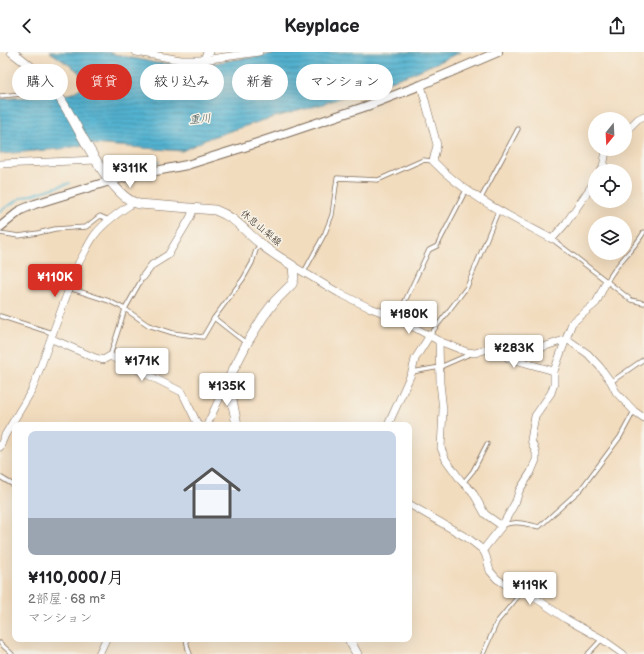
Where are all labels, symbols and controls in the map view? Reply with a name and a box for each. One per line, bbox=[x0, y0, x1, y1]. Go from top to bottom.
icon: back bbox=[16, 15, 38, 37]
icon: share bbox=[606, 15, 628, 37]
text: Keyplace bbox=[284, 16, 360, 37]
chip: 購入 bbox=[12, 64, 68, 100]
chip: 賃貸 bbox=[76, 64, 132, 100]
chip: 絞り込み bbox=[140, 64, 224, 100]
chip: 新着 bbox=[232, 64, 288, 100]
chip: マンション bbox=[296, 64, 393, 100]
water label: 重川 bbox=[188, 112, 212, 126]
north arrow bbox=[588, 112, 632, 156]
map controls bbox=[588, 112, 632, 260]
pin: ¥311K bbox=[102, 155, 158, 189]
text: ¥311K bbox=[112, 160, 148, 176]
button: locate bbox=[588, 164, 632, 208]
street label: 休息山梨線 bbox=[238, 207, 284, 249]
button: layers bbox=[588, 216, 632, 260]
pin: ¥110K bbox=[27, 264, 83, 298]
text: ¥110K bbox=[37, 269, 73, 285]
pin: ¥180K bbox=[381, 301, 437, 335]
text: ¥180K bbox=[390, 306, 428, 322]
pin: ¥283K bbox=[486, 335, 542, 369]
text: ¥283K bbox=[494, 340, 534, 356]
pin: ¥171K bbox=[114, 348, 170, 382]
text: ¥171K bbox=[125, 353, 159, 369]
pin: ¥135K bbox=[199, 373, 255, 407]
text: ¥135K bbox=[208, 378, 246, 394]
icon: home bbox=[176, 457, 248, 529]
text: ¥110,000/月 bbox=[28, 568, 124, 588]
pin: ¥119K bbox=[502, 572, 558, 606]
text: ¥119K bbox=[512, 577, 548, 593]
text: 2部屋 · 68 m² bbox=[28, 591, 106, 607]
text: マンション bbox=[28, 610, 92, 626]

